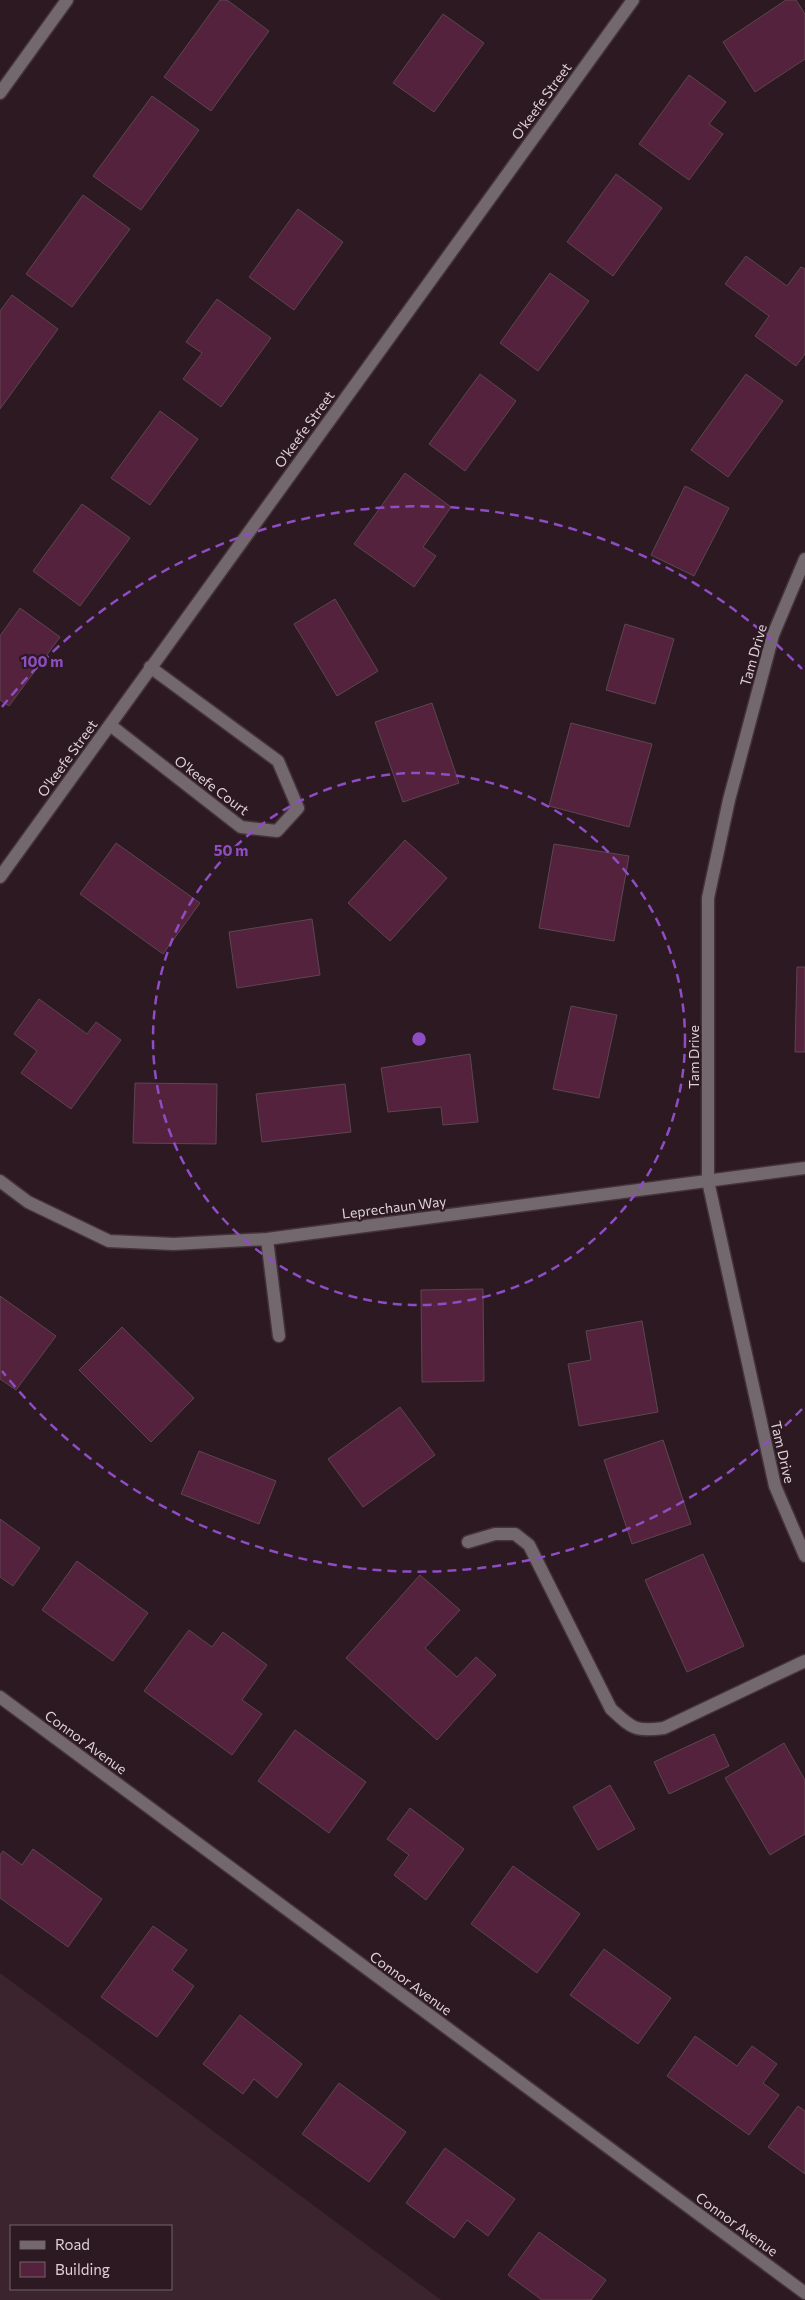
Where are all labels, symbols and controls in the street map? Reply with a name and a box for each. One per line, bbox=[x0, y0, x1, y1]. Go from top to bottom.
street label: O'keefe Street bbox=[507, 59, 575, 143]
street label: O'keefe Street bbox=[270, 387, 338, 471]
street label: Tam Drive bbox=[736, 622, 770, 688]
text: 100 m bbox=[21, 652, 63, 670]
street label: O'keefe Street bbox=[33, 716, 101, 800]
street label: O'keefe Court bbox=[172, 752, 253, 819]
text: 50 m bbox=[214, 841, 248, 859]
street label: Tam Drive bbox=[685, 1025, 702, 1089]
centre of rings bbox=[410, 1030, 428, 1048]
street label: Leprechaun Way bbox=[341, 1192, 447, 1222]
street label: Tam Drive bbox=[768, 1419, 798, 1485]
street label: Connor Avenue bbox=[42, 1707, 130, 1777]
street label: Connor Avenue bbox=[367, 1948, 455, 2018]
street label: Connor Avenue bbox=[693, 2189, 781, 2259]
legend bbox=[10, 2225, 172, 2290]
text: Road bbox=[55, 2235, 90, 2253]
text: Building bbox=[55, 2260, 110, 2278]

